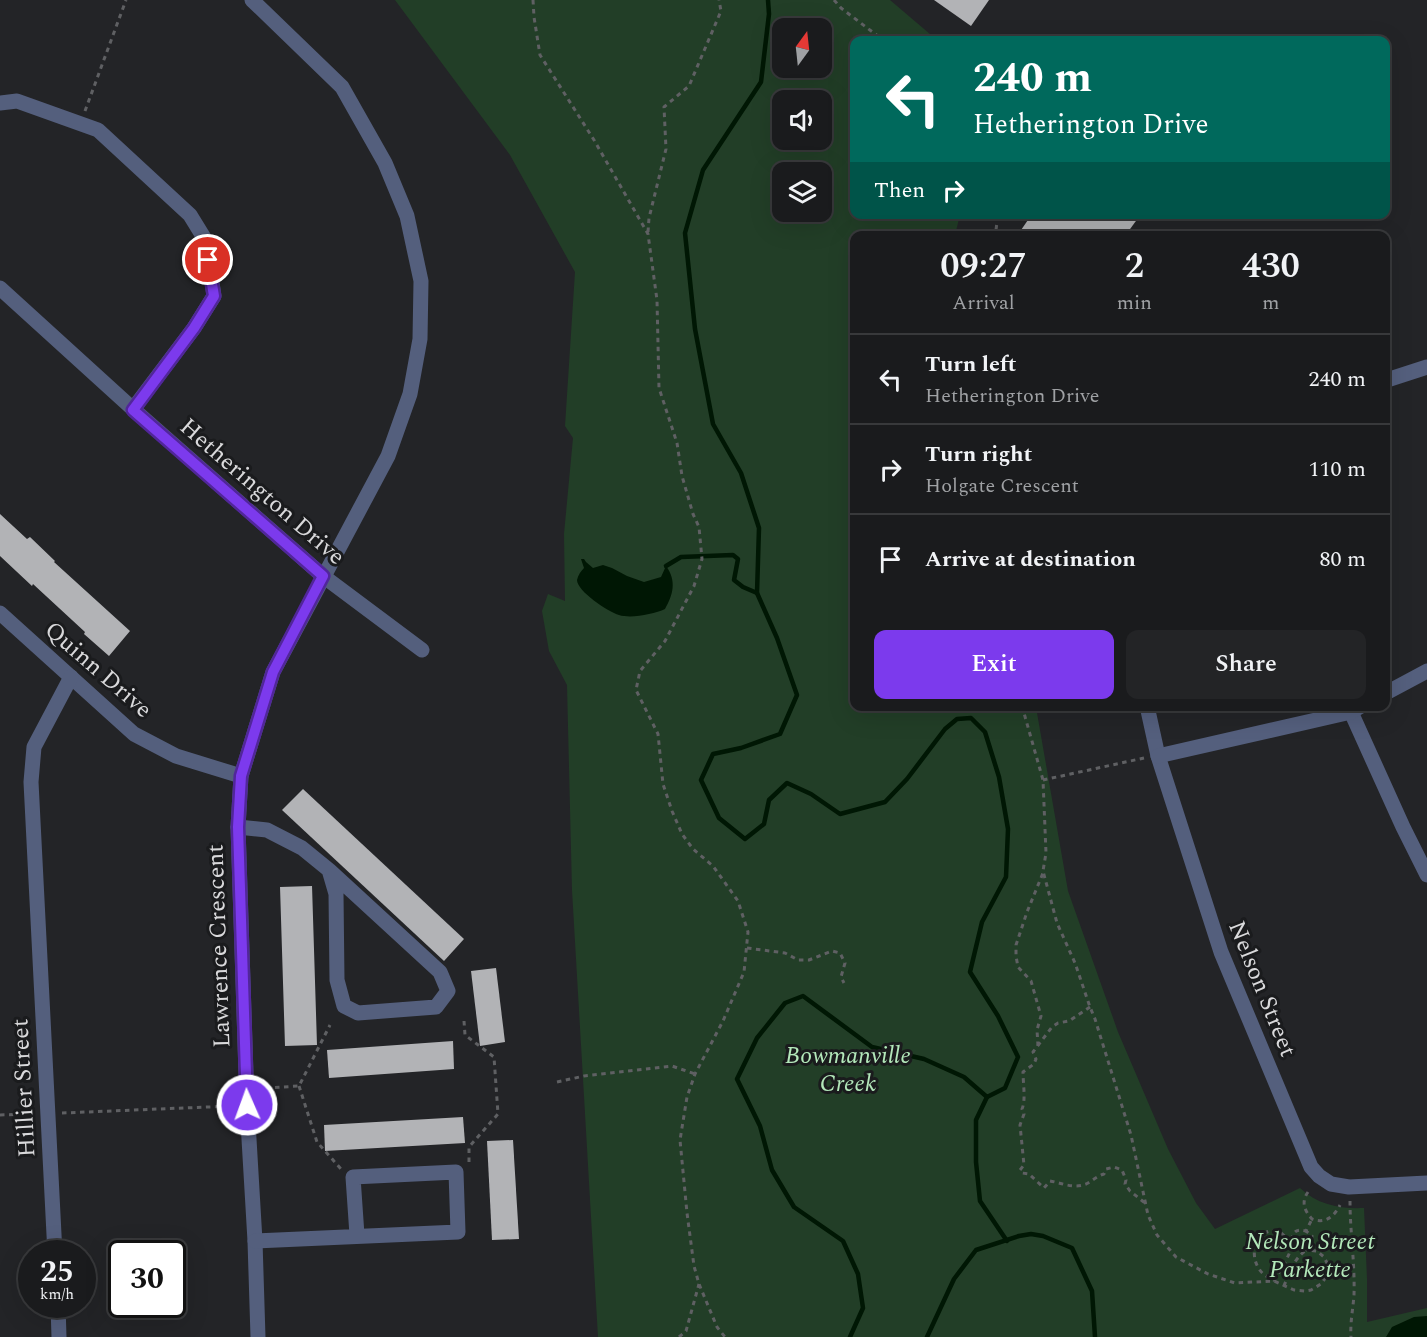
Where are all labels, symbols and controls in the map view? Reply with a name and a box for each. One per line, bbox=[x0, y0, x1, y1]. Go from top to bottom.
north arrow bbox=[772, 18, 832, 78]
map controls bbox=[772, 18, 832, 222]
text: 240 m bbox=[973, 47, 1092, 110]
icon: left bbox=[874, 60, 952, 138]
button: sound bbox=[772, 90, 832, 150]
text: Hetherington Drive bbox=[973, 104, 1209, 146]
button: layers bbox=[772, 162, 832, 222]
text: Then bbox=[874, 174, 925, 207]
icon: right bbox=[937, 174, 970, 207]
pin bbox=[182, 234, 233, 285]
text: 09:27 bbox=[940, 239, 1027, 294]
text: 2 bbox=[1125, 239, 1144, 294]
text: 430 bbox=[1242, 239, 1300, 294]
icon: arrive bbox=[191, 243, 224, 276]
text: Arrival bbox=[952, 288, 1015, 318]
text: min bbox=[1117, 288, 1152, 318]
text: m bbox=[1262, 288, 1280, 318]
text: Turn left bbox=[925, 348, 1017, 381]
icon: left bbox=[874, 363, 907, 396]
text: 240 m bbox=[1309, 363, 1366, 396]
text: Hetherington Drive bbox=[925, 381, 1099, 411]
street label: Hetherington Drive bbox=[171, 410, 353, 574]
text: Turn right bbox=[925, 438, 1032, 471]
icon: right bbox=[874, 453, 907, 486]
text: 110 m bbox=[1309, 453, 1366, 486]
text: Holgate Crescent bbox=[925, 471, 1079, 501]
icon: arrive bbox=[874, 543, 907, 576]
text: Arrive at destination bbox=[925, 543, 1136, 576]
text: 80 m bbox=[1320, 543, 1366, 576]
street label: Quinn Drive bbox=[36, 613, 160, 727]
button: Exit bbox=[874, 630, 1114, 699]
button: Share bbox=[1126, 630, 1366, 699]
street label: Lawrence Crescent bbox=[197, 844, 241, 1048]
street label: Nelson Street bbox=[1218, 915, 1306, 1063]
street label: Hillier Street bbox=[2, 1018, 46, 1158]
park label: Bowmanville Creek bbox=[785, 1038, 911, 1102]
position arrow bbox=[215, 1073, 279, 1137]
park label: Nelson Street Parkette bbox=[1245, 1224, 1375, 1288]
speed limit sign: 30 bbox=[108, 1240, 186, 1318]
text: 25 bbox=[40, 1249, 74, 1295]
text: km/h bbox=[40, 1283, 74, 1306]

